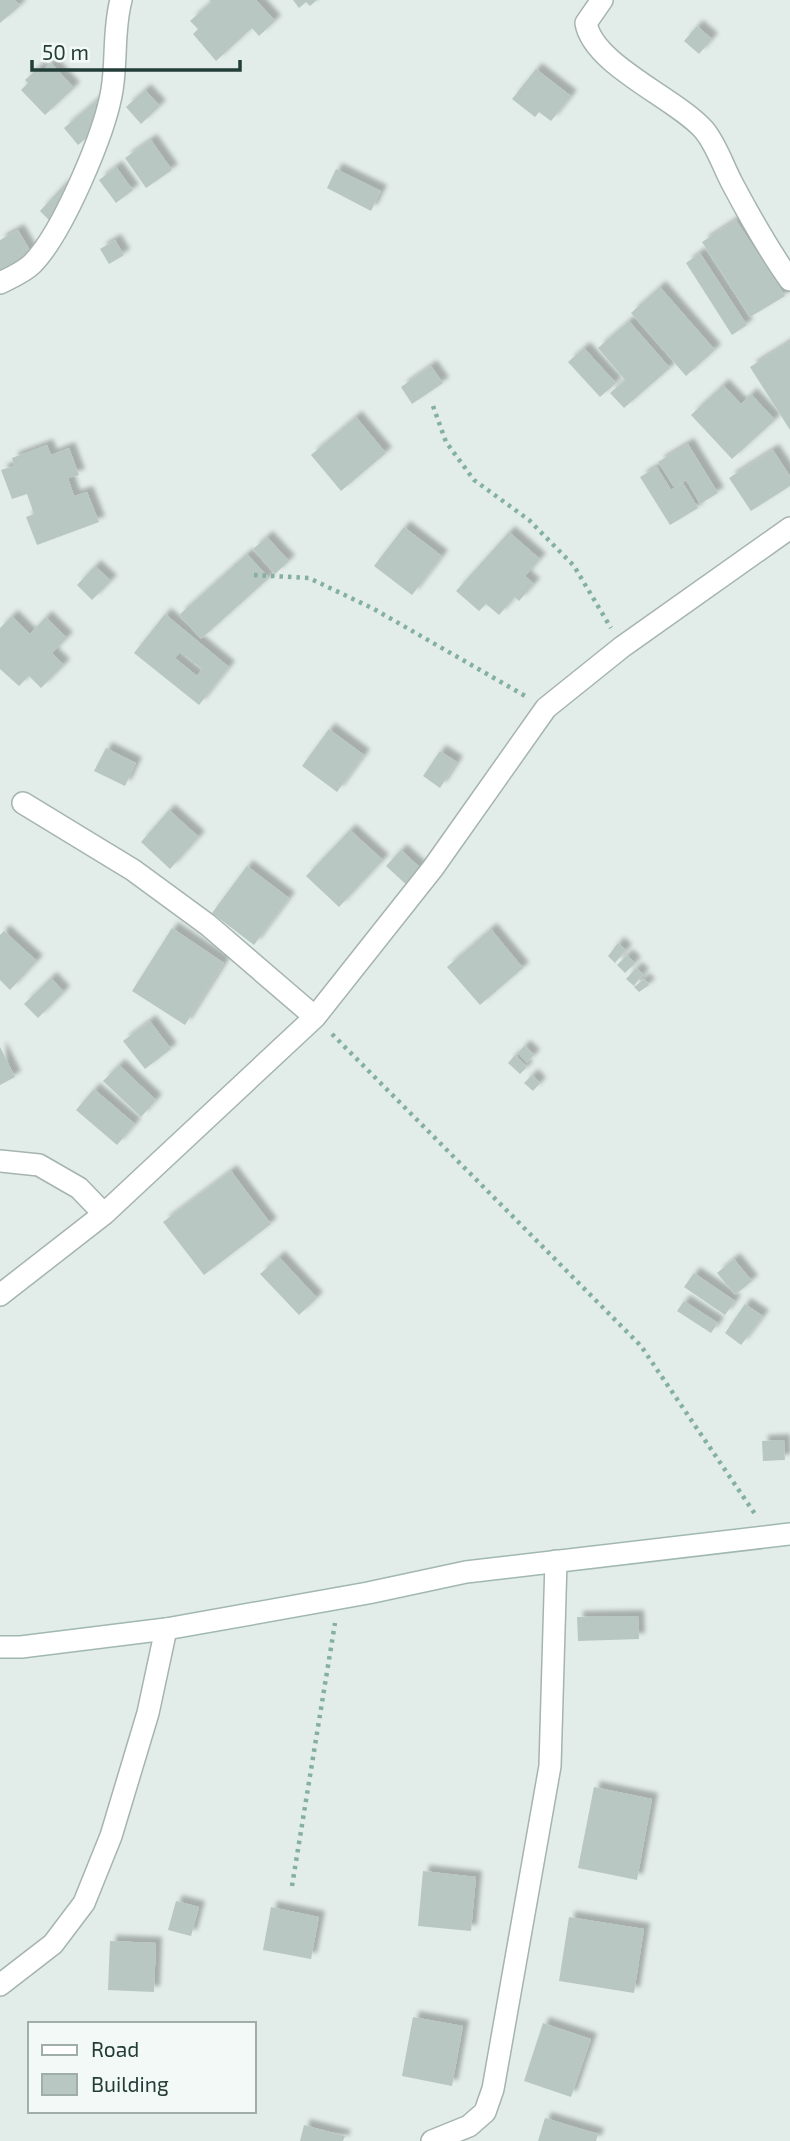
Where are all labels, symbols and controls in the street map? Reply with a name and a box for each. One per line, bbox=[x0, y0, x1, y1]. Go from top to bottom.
scale bar bbox=[32, 28, 240, 72]
text: 50 m bbox=[42, 39, 89, 64]
legend bbox=[28, 2022, 256, 2113]
text: Road bbox=[91, 2036, 139, 2061]
text: Building bbox=[91, 2071, 169, 2096]

